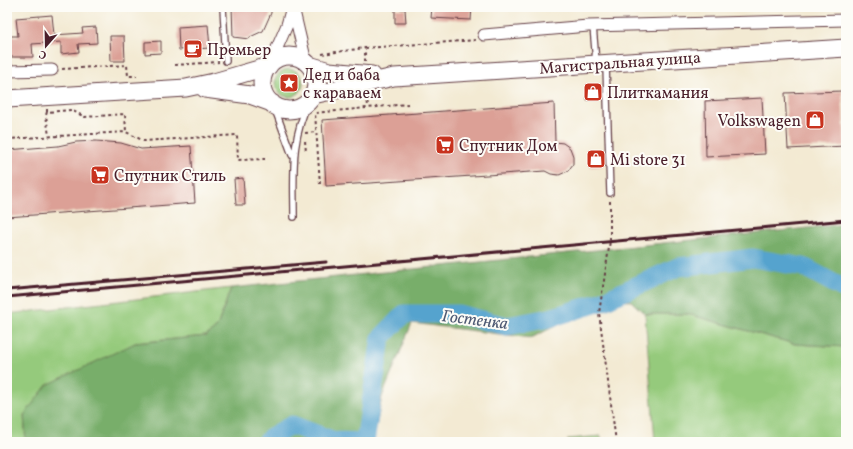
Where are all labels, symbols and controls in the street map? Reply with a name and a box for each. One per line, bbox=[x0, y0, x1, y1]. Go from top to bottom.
north arrow bbox=[26, 26, 66, 66]
cafe icon: Премьер bbox=[182, 38, 204, 60]
place label: Премьер bbox=[207, 40, 271, 62]
text: С bbox=[37, 46, 49, 62]
street label: Магистральная улица bbox=[539, 47, 702, 81]
place label: Дед и баба с караваем bbox=[303, 65, 381, 105]
place icon: Дед и баба с караваем bbox=[278, 72, 300, 94]
shop icon: Плиткамания bbox=[582, 81, 604, 103]
place label: Плиткамания bbox=[607, 83, 709, 105]
shop icon: Volkswagen bbox=[804, 109, 826, 131]
place label: Volkswagen bbox=[717, 111, 801, 133]
supermarket icon: Спутник Дом bbox=[434, 134, 456, 156]
place label: Спутник Дом bbox=[459, 136, 557, 158]
shop icon: Mi store 31 bbox=[585, 148, 607, 170]
place label: Mi store 31 bbox=[610, 150, 686, 172]
supermarket icon: Спутник Стиль bbox=[89, 164, 111, 186]
place label: Спутник Стиль bbox=[114, 166, 226, 188]
water label: Гостенка bbox=[440, 305, 509, 336]

